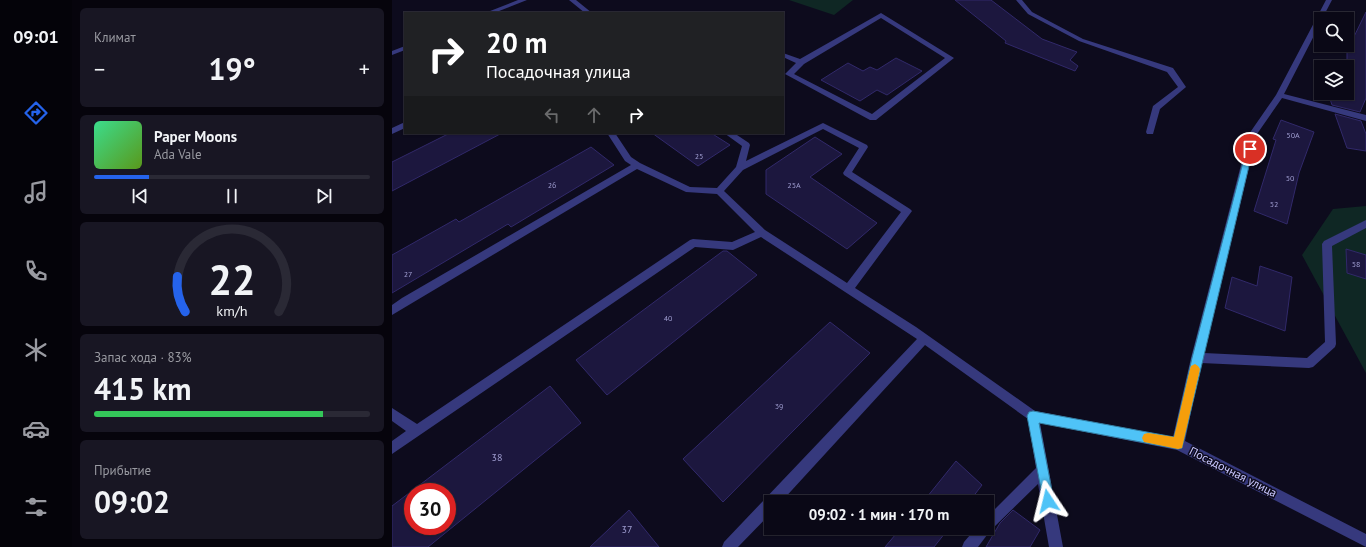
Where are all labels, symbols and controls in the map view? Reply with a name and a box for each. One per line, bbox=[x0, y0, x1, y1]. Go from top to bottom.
map controls bbox=[1314, 12, 1354, 100]
button: search bbox=[1314, 12, 1354, 52]
text: 20 m bbox=[486, 24, 547, 61]
text: 09:01 bbox=[13, 25, 59, 48]
icon: right bbox=[420, 28, 472, 80]
text: Климат bbox=[94, 29, 136, 46]
text: 19° bbox=[208, 49, 256, 88]
text: − bbox=[94, 55, 105, 83]
text: + bbox=[359, 55, 370, 83]
text: Посадочная улица bbox=[486, 60, 631, 83]
button: layers bbox=[1314, 60, 1354, 100]
icon: directions bbox=[22, 99, 50, 127]
icon: left bbox=[541, 104, 563, 126]
icon: ahead bbox=[583, 104, 605, 126]
icon: right bbox=[625, 104, 647, 126]
text: Paper Moons bbox=[154, 127, 237, 146]
house number: 50А bbox=[1286, 130, 1300, 140]
pin bbox=[1233, 132, 1267, 166]
icon: arrive bbox=[1239, 138, 1261, 160]
text: Ada Vale bbox=[154, 146, 202, 163]
house number: 25 bbox=[695, 151, 703, 161]
house number: 50 bbox=[1286, 173, 1295, 183]
icon: music bbox=[22, 178, 50, 206]
house number: 26 bbox=[548, 180, 556, 190]
house number: 25А bbox=[787, 180, 801, 190]
icon: previous bbox=[129, 185, 151, 207]
icon: pause bbox=[221, 185, 243, 207]
icon: next bbox=[313, 185, 335, 207]
house number: 52 bbox=[1270, 199, 1278, 209]
text: 22 bbox=[208, 252, 256, 305]
icon: phone bbox=[22, 257, 50, 285]
house number: 58 bbox=[1352, 259, 1360, 269]
house number: 27 bbox=[404, 269, 412, 279]
text: km/h bbox=[216, 300, 248, 319]
house number: 40 bbox=[664, 313, 673, 323]
icon: climate bbox=[22, 336, 50, 364]
text: Запас хода · 83% bbox=[94, 349, 192, 366]
text: 415 km bbox=[94, 369, 192, 408]
house number: 39 bbox=[775, 401, 783, 411]
icon: car bbox=[22, 415, 50, 443]
street label: Посадочная улица bbox=[1187, 443, 1280, 500]
house number: 38 bbox=[492, 451, 502, 464]
text: Прибытие bbox=[94, 462, 151, 479]
position arrow bbox=[1027, 480, 1069, 522]
text: 09:02 bbox=[94, 482, 170, 521]
speed limit sign: 30 bbox=[404, 483, 456, 535]
icon: filters bbox=[22, 493, 50, 521]
text: 09:02 · 1 мин · 170 m bbox=[809, 505, 949, 524]
house number: 37 bbox=[622, 523, 632, 536]

